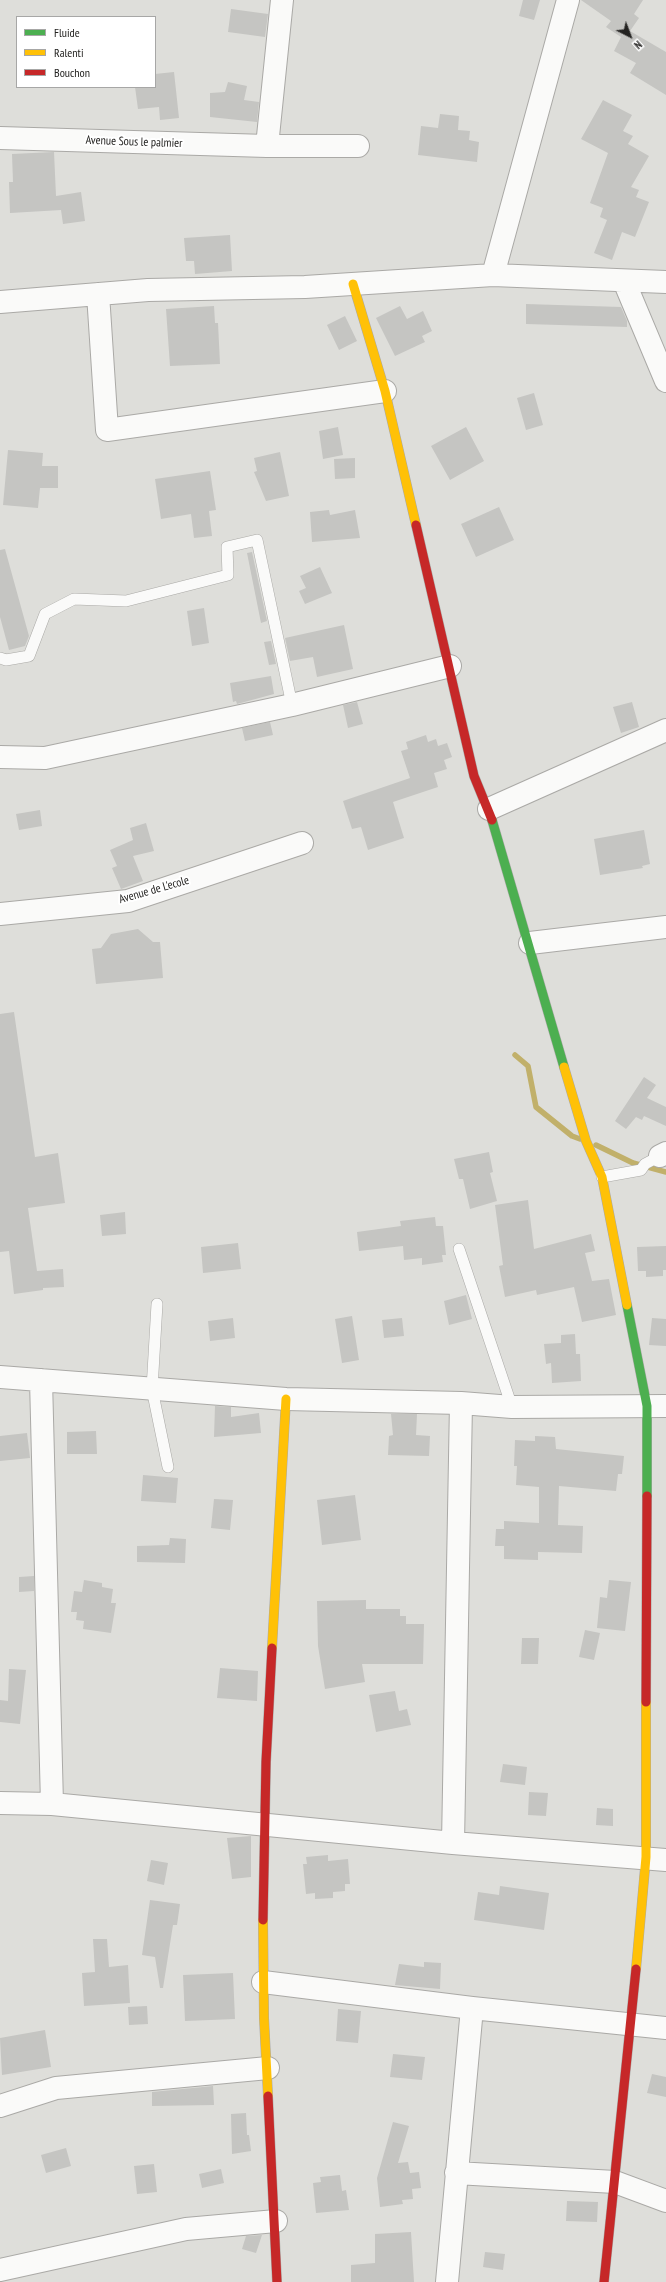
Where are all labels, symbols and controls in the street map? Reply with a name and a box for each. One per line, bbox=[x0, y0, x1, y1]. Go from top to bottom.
legend bbox=[16, 16, 156, 88]
north arrow bbox=[610, 16, 650, 56]
text: Fluide bbox=[54, 25, 80, 40]
text: N bbox=[631, 38, 645, 52]
text: Ralenti bbox=[54, 45, 83, 60]
text: Bouchon bbox=[54, 65, 90, 80]
street label: Avenue Sous le palmier bbox=[85, 133, 183, 151]
street label: Avenue de L'ecole bbox=[117, 873, 191, 907]

